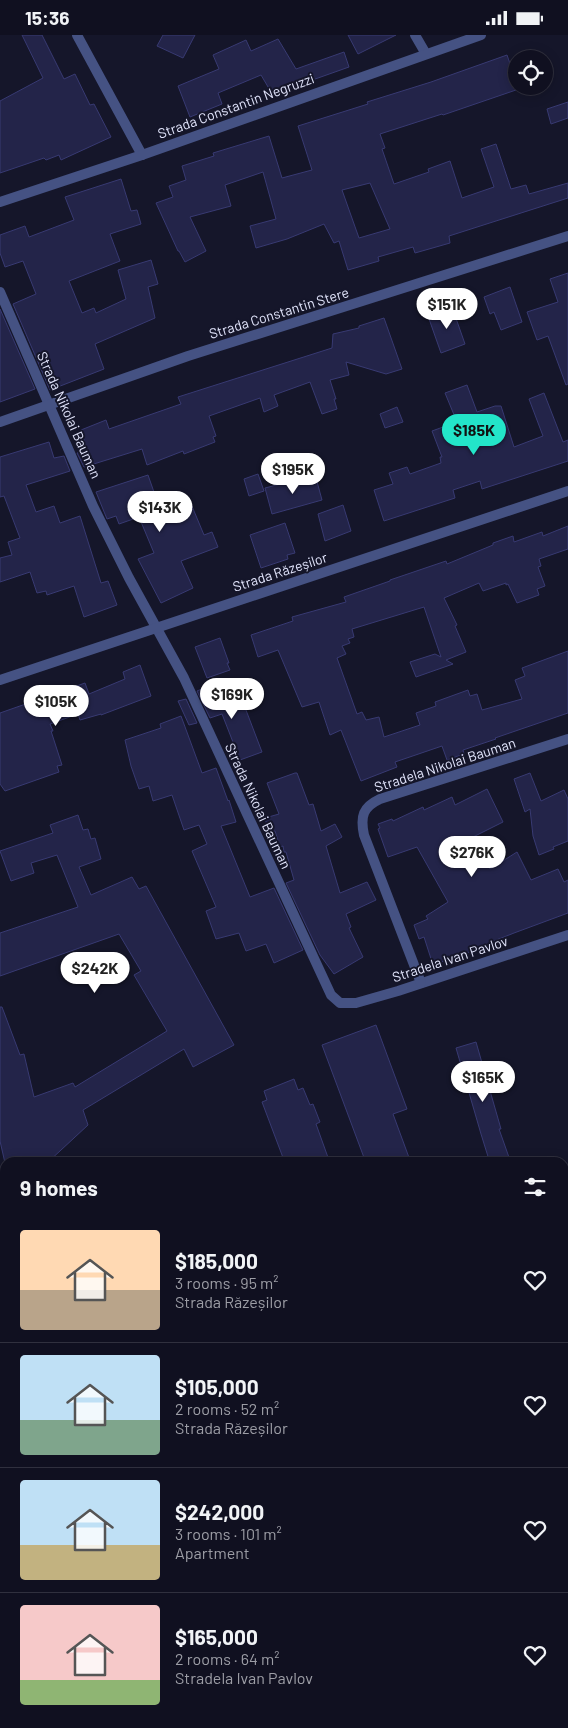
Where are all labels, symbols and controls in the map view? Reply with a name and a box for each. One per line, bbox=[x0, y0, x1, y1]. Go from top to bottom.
text: 15:36 bbox=[25, 6, 69, 29]
map controls bbox=[508, 50, 553, 95]
button: locate bbox=[508, 50, 553, 95]
street label: Strada Constantin Negruzzi bbox=[155, 69, 316, 142]
street label: Strada Constantin Stere bbox=[207, 283, 351, 342]
pin: $151K bbox=[412, 287, 482, 330]
text: $151K bbox=[428, 294, 466, 313]
street label: Strada Nikolai Bauman bbox=[34, 349, 105, 481]
pin: $185K bbox=[439, 413, 509, 456]
text: $185K bbox=[453, 420, 495, 439]
pin: $195K bbox=[258, 453, 328, 495]
text: $195K bbox=[272, 459, 314, 478]
pin: $143K bbox=[125, 491, 195, 533]
text: $143K bbox=[138, 497, 182, 516]
street label: Strada Răzeșilor bbox=[230, 548, 329, 595]
pin: $169K bbox=[197, 677, 267, 720]
text: $169K bbox=[211, 684, 253, 703]
pin: $105K bbox=[21, 685, 91, 727]
text: $105K bbox=[35, 691, 77, 710]
street label: Stradela Nikolai Bauman bbox=[372, 734, 518, 795]
street label: Strada Nikolai Bauman bbox=[222, 740, 295, 871]
pin: $276K bbox=[437, 835, 507, 878]
text: $276K bbox=[450, 842, 494, 861]
street label: Stradela Ivan Pavlov bbox=[390, 932, 510, 985]
pin: $242K bbox=[60, 951, 130, 994]
text: $242K bbox=[72, 958, 118, 977]
pin: $165K bbox=[448, 1061, 518, 1103]
text: $165K bbox=[462, 1067, 504, 1086]
icon: filters bbox=[521, 1173, 549, 1201]
text: 9 homes bbox=[20, 1175, 98, 1200]
text: $185,000 bbox=[175, 1248, 258, 1273]
icon: home bbox=[60, 1250, 120, 1310]
icon: heart bbox=[521, 1266, 549, 1294]
text: 3 rooms · 95 m² bbox=[175, 1273, 279, 1292]
text: Strada Răzeșilor bbox=[175, 1292, 288, 1311]
text: $105,000 bbox=[175, 1374, 259, 1399]
icon: home bbox=[60, 1375, 120, 1435]
icon: heart bbox=[521, 1391, 549, 1419]
text: 2 rooms · 52 m² bbox=[175, 1399, 279, 1418]
text: Strada Răzeșilor bbox=[175, 1418, 288, 1437]
text: $242,000 bbox=[175, 1499, 264, 1524]
icon: home bbox=[60, 1500, 120, 1560]
icon: heart bbox=[521, 1516, 549, 1544]
text: 3 rooms · 101 m² bbox=[175, 1524, 282, 1543]
text: Apartment bbox=[175, 1543, 250, 1562]
text: $165,000 bbox=[175, 1624, 258, 1649]
icon: home bbox=[60, 1625, 120, 1685]
icon: heart bbox=[521, 1641, 549, 1669]
text: 2 rooms · 64 m² bbox=[175, 1649, 279, 1668]
text: Stradela Ivan Pavlov bbox=[175, 1668, 313, 1687]

